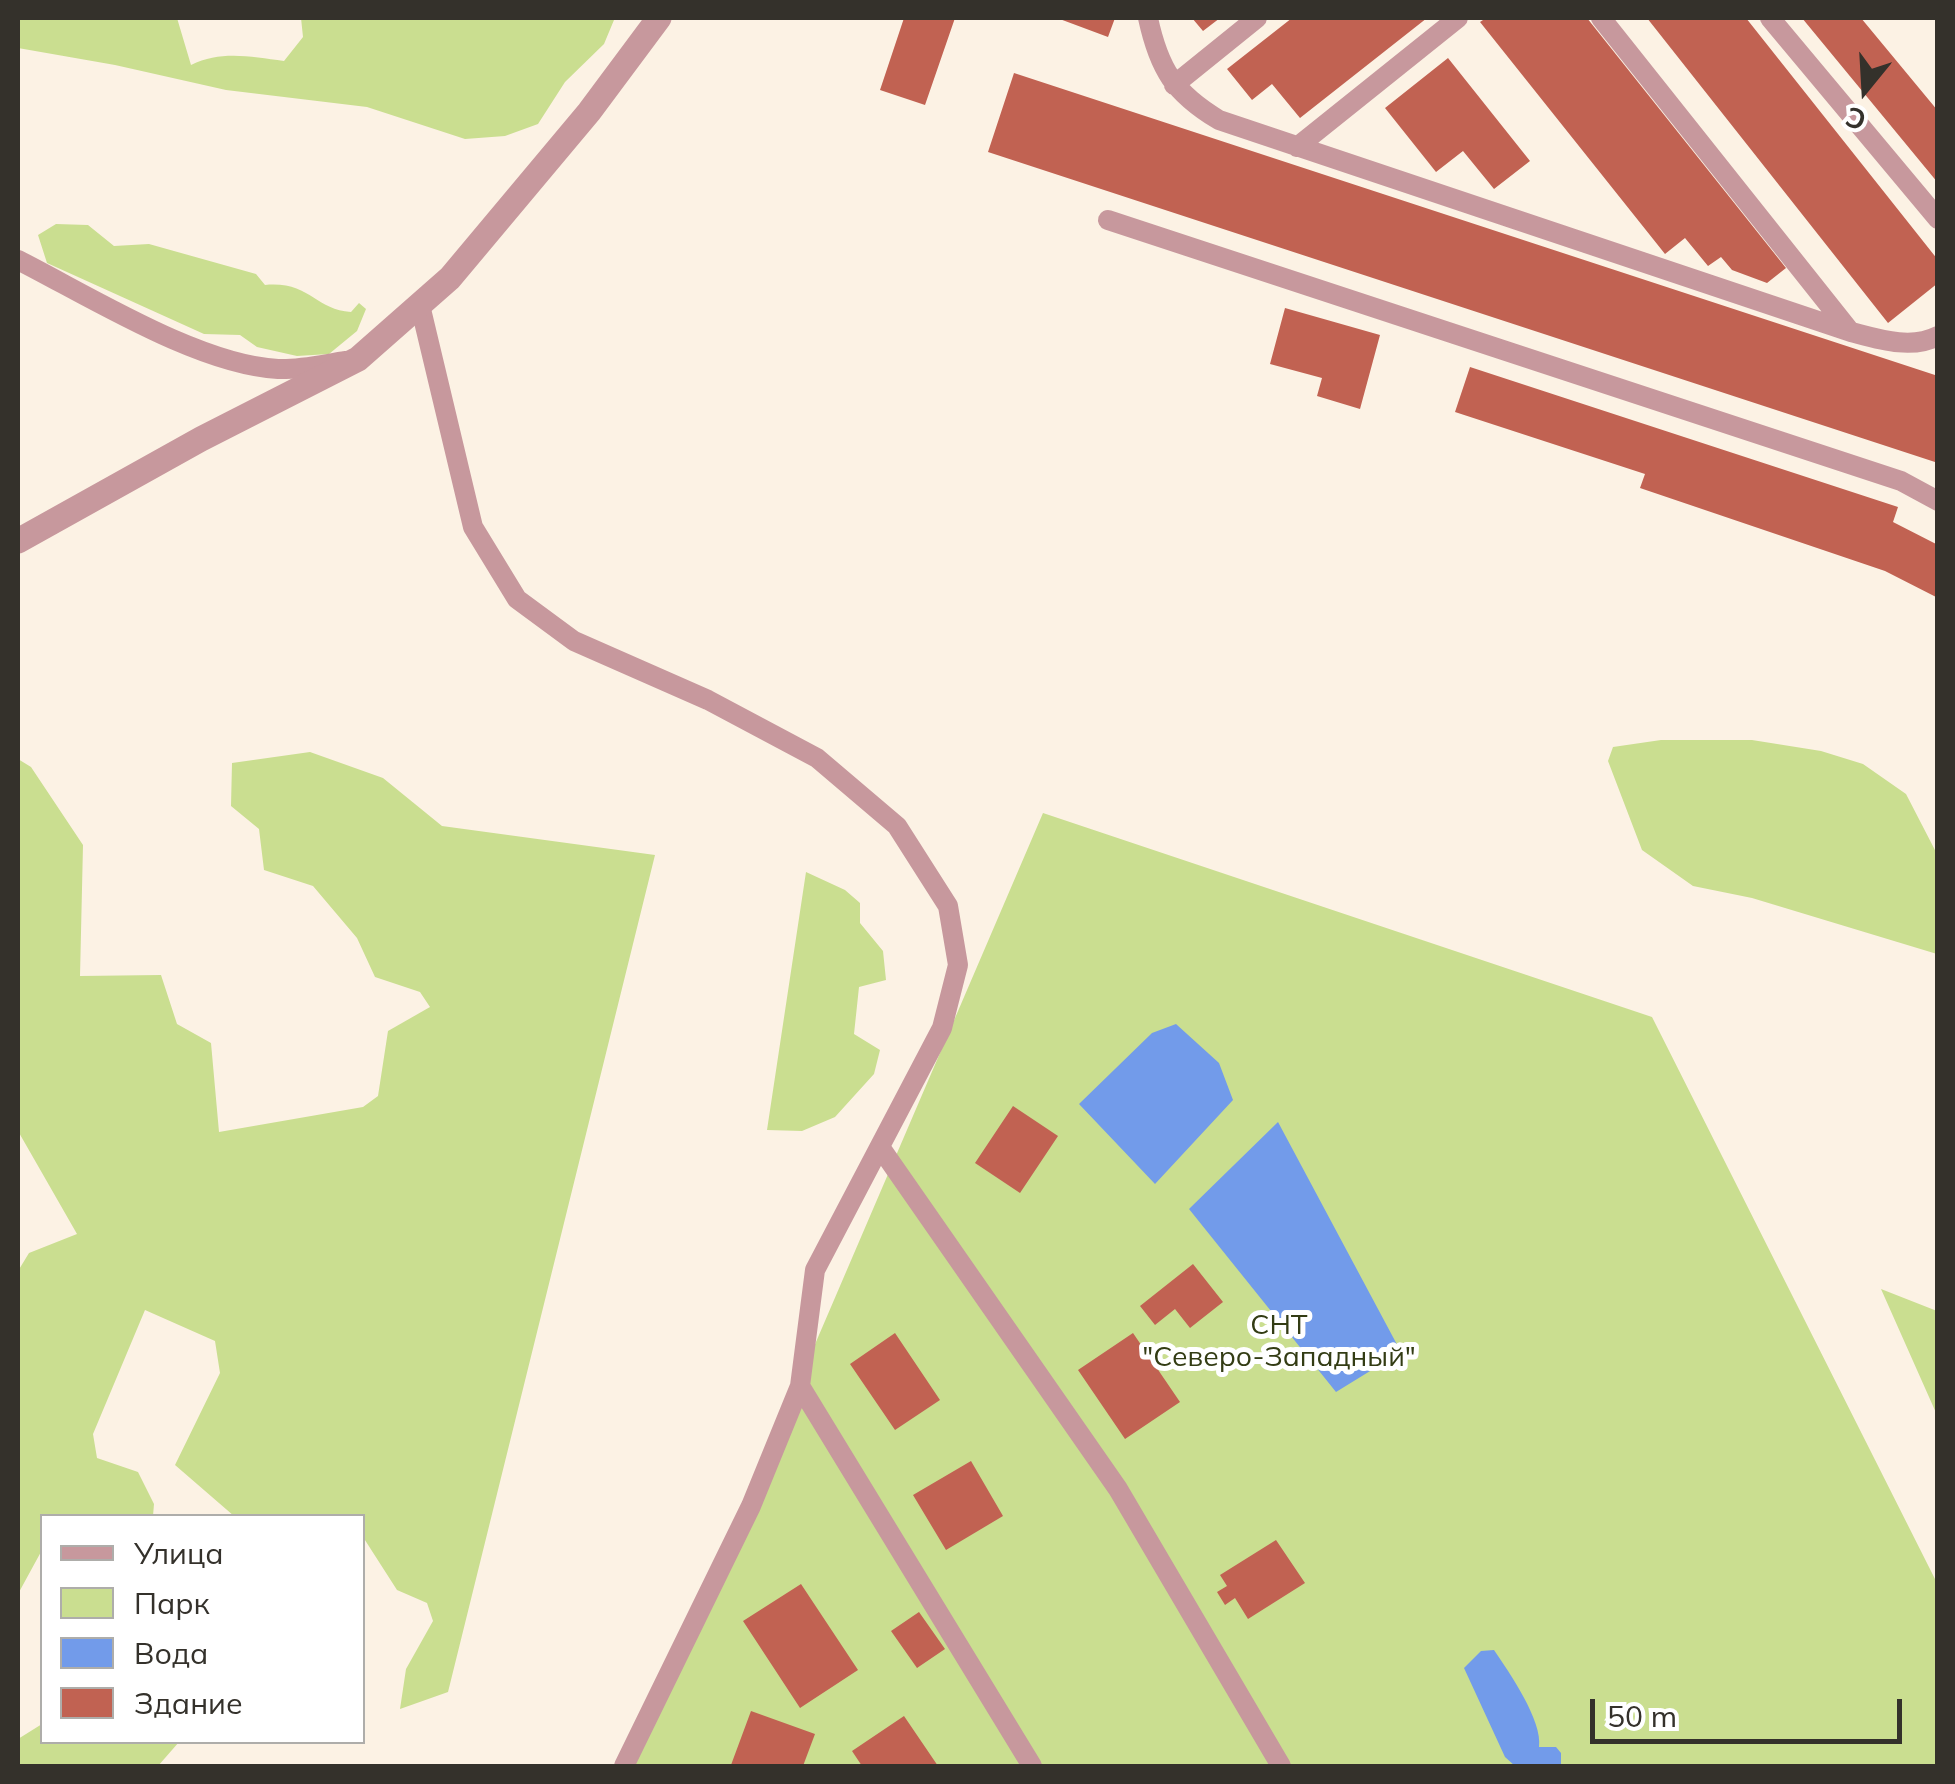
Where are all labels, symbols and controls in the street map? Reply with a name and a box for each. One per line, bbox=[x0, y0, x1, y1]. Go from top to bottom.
north arrow bbox=[1815, 40, 1915, 140]
text: С bbox=[1841, 99, 1870, 139]
park label: СНТ "Северо-Западный" bbox=[1142, 1309, 1416, 1375]
legend bbox=[40, 1514, 365, 1744]
text: Улица bbox=[134, 1534, 224, 1572]
text: Парк bbox=[134, 1584, 210, 1622]
text: Вода bbox=[134, 1634, 208, 1672]
scale bar bbox=[1595, 1679, 1908, 1741]
text: Здание bbox=[134, 1684, 243, 1722]
text: 50 m bbox=[1607, 1697, 1677, 1735]

